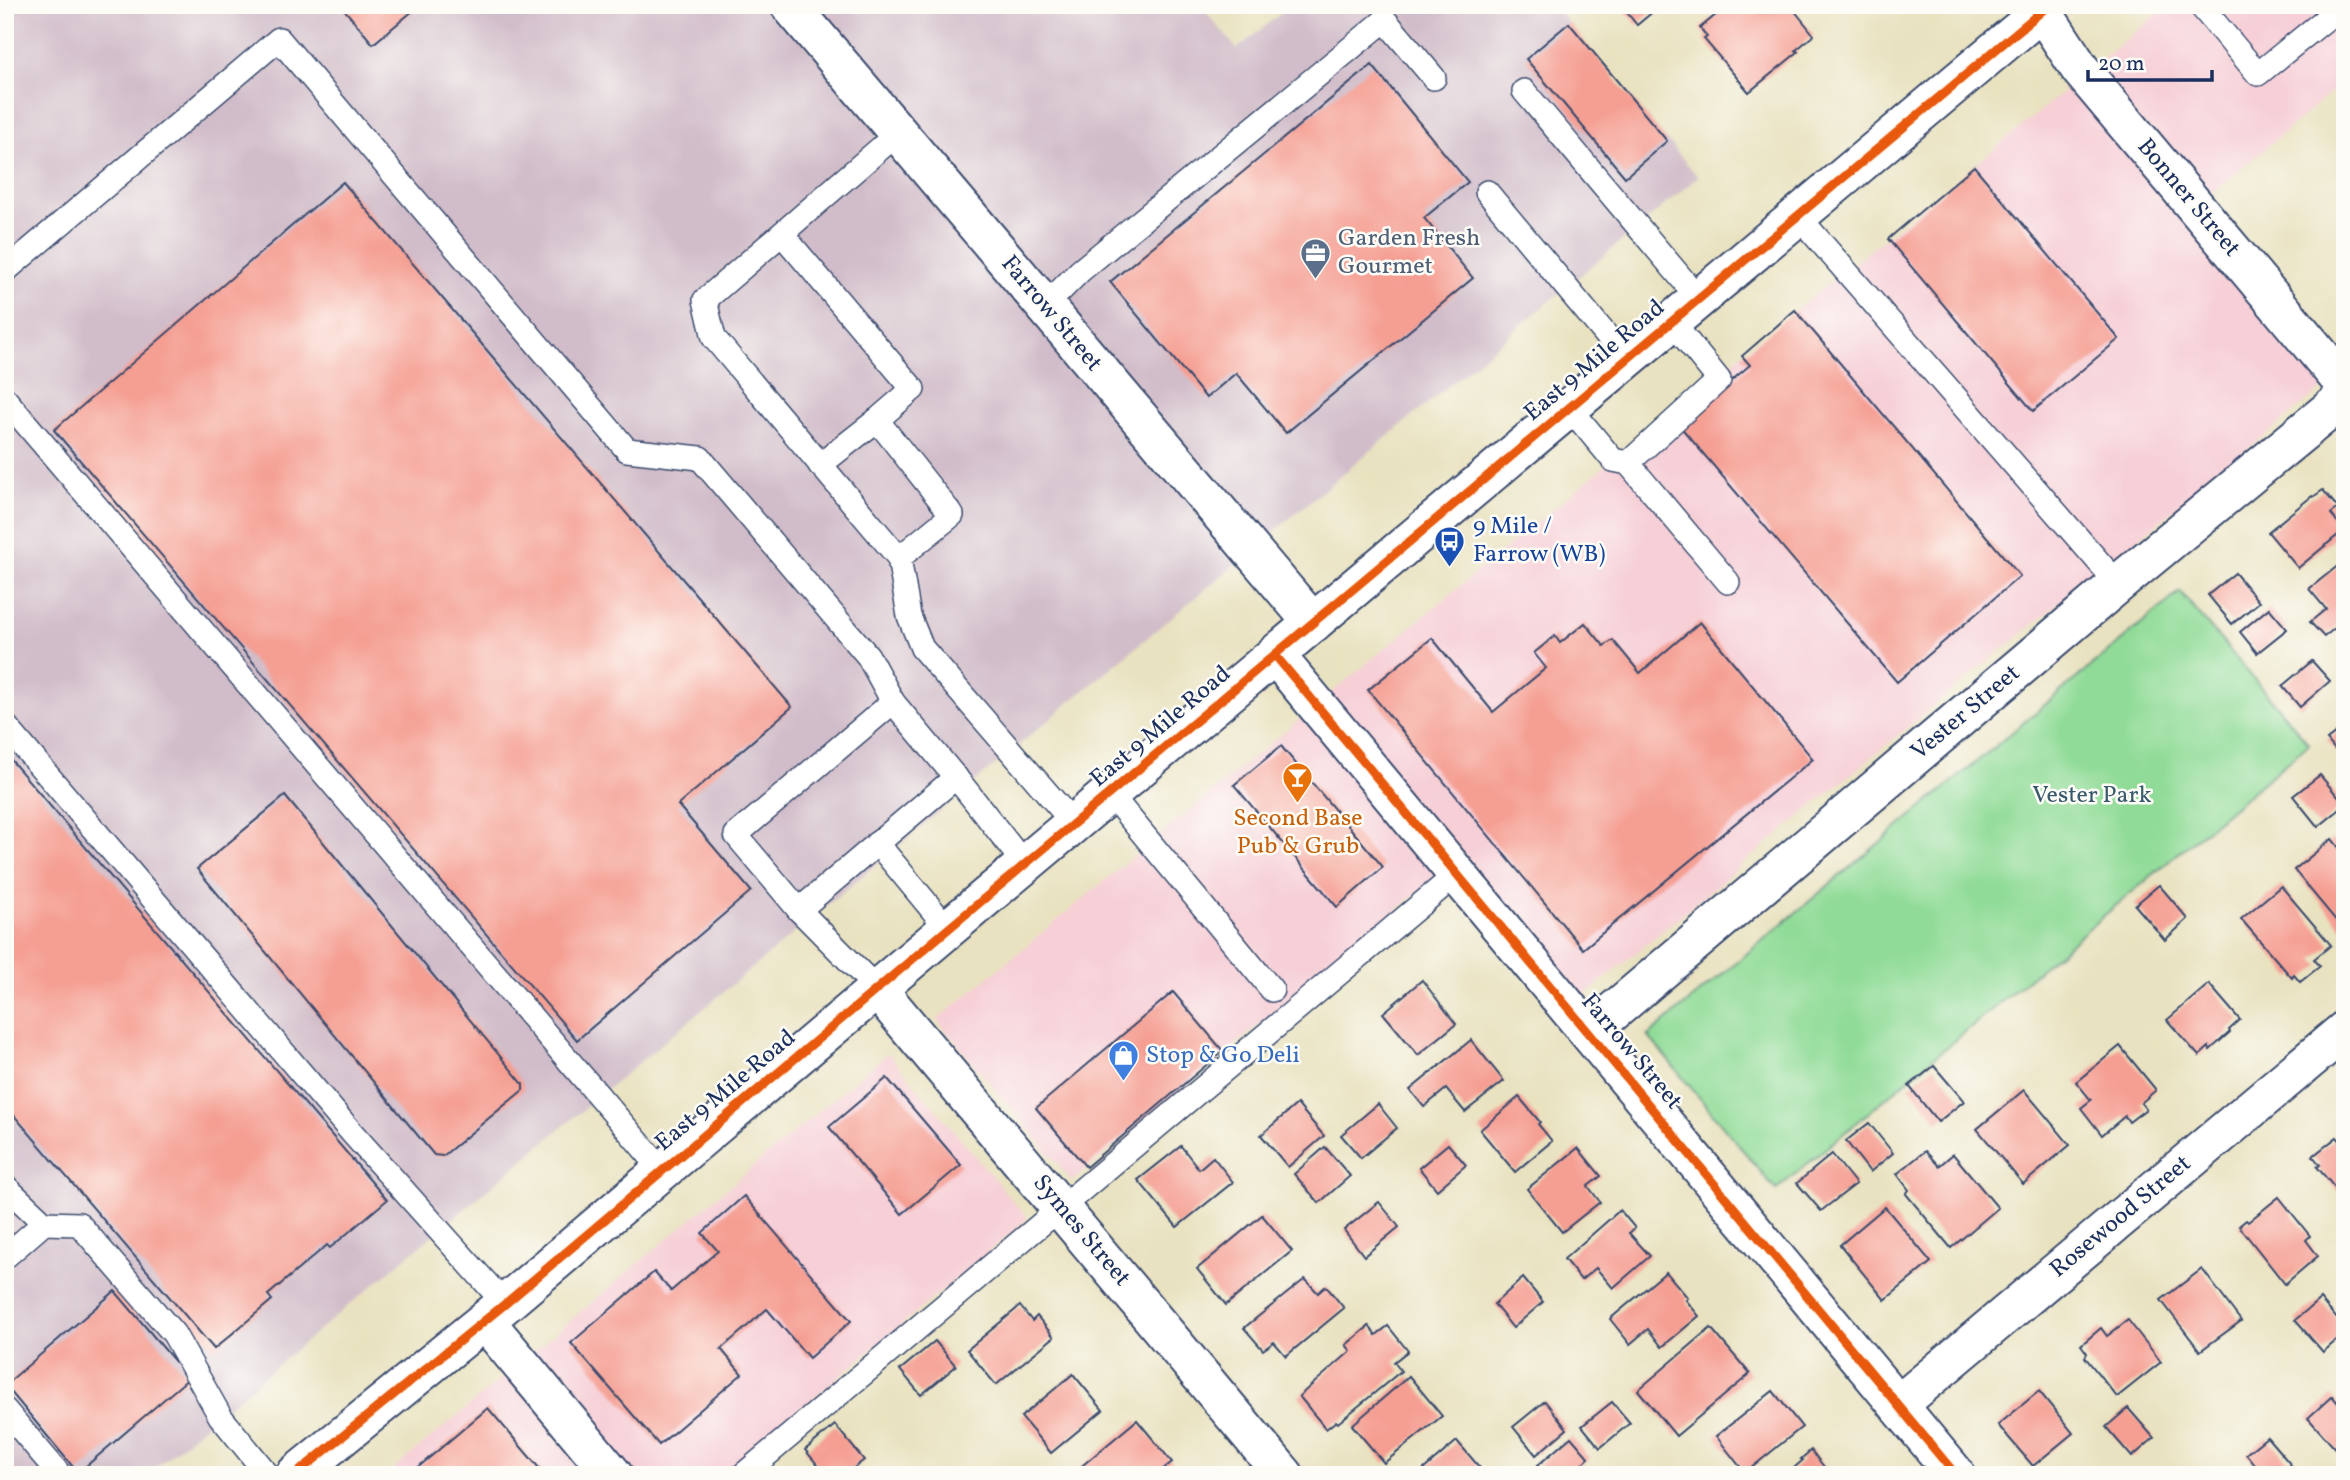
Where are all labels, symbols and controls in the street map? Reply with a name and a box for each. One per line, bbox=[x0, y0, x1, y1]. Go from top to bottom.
scale bar bbox=[2088, 38, 2212, 82]
text: 20 m bbox=[2098, 50, 2144, 79]
street label: Bonner Street bbox=[2128, 131, 2248, 265]
place label: Garden Fresh Gourmet bbox=[1338, 222, 1480, 284]
office icon: Garden Fresh Gourmet bbox=[1298, 236, 1332, 280]
street label: Farrow Street bbox=[992, 249, 1110, 379]
street label: East 9 Mile Road bbox=[1517, 292, 1673, 430]
place label: 9 Mile / Farrow (WB) bbox=[1473, 510, 1606, 572]
bus stop icon: 9 Mile / Farrow (WB) bbox=[1433, 524, 1467, 568]
street label: Vester Street bbox=[1904, 657, 2028, 769]
street label: East 9 Mile Road bbox=[1083, 658, 1239, 796]
bar icon: Second Base Pub & Grub bbox=[1281, 760, 1315, 804]
park label: Vester Park bbox=[2032, 779, 2152, 813]
place label: Second Base Pub & Grub bbox=[1233, 802, 1363, 864]
street label: Farrow Street bbox=[1572, 987, 1690, 1117]
street label: East 9 Mile Road bbox=[648, 1022, 804, 1160]
shop icon: Stop & Go Deli bbox=[1106, 1039, 1140, 1083]
place label: Stop & Go Deli bbox=[1146, 1039, 1300, 1073]
street label: Rosewood Street bbox=[2043, 1148, 2199, 1286]
street label: Symes Street bbox=[1024, 1168, 1138, 1294]

